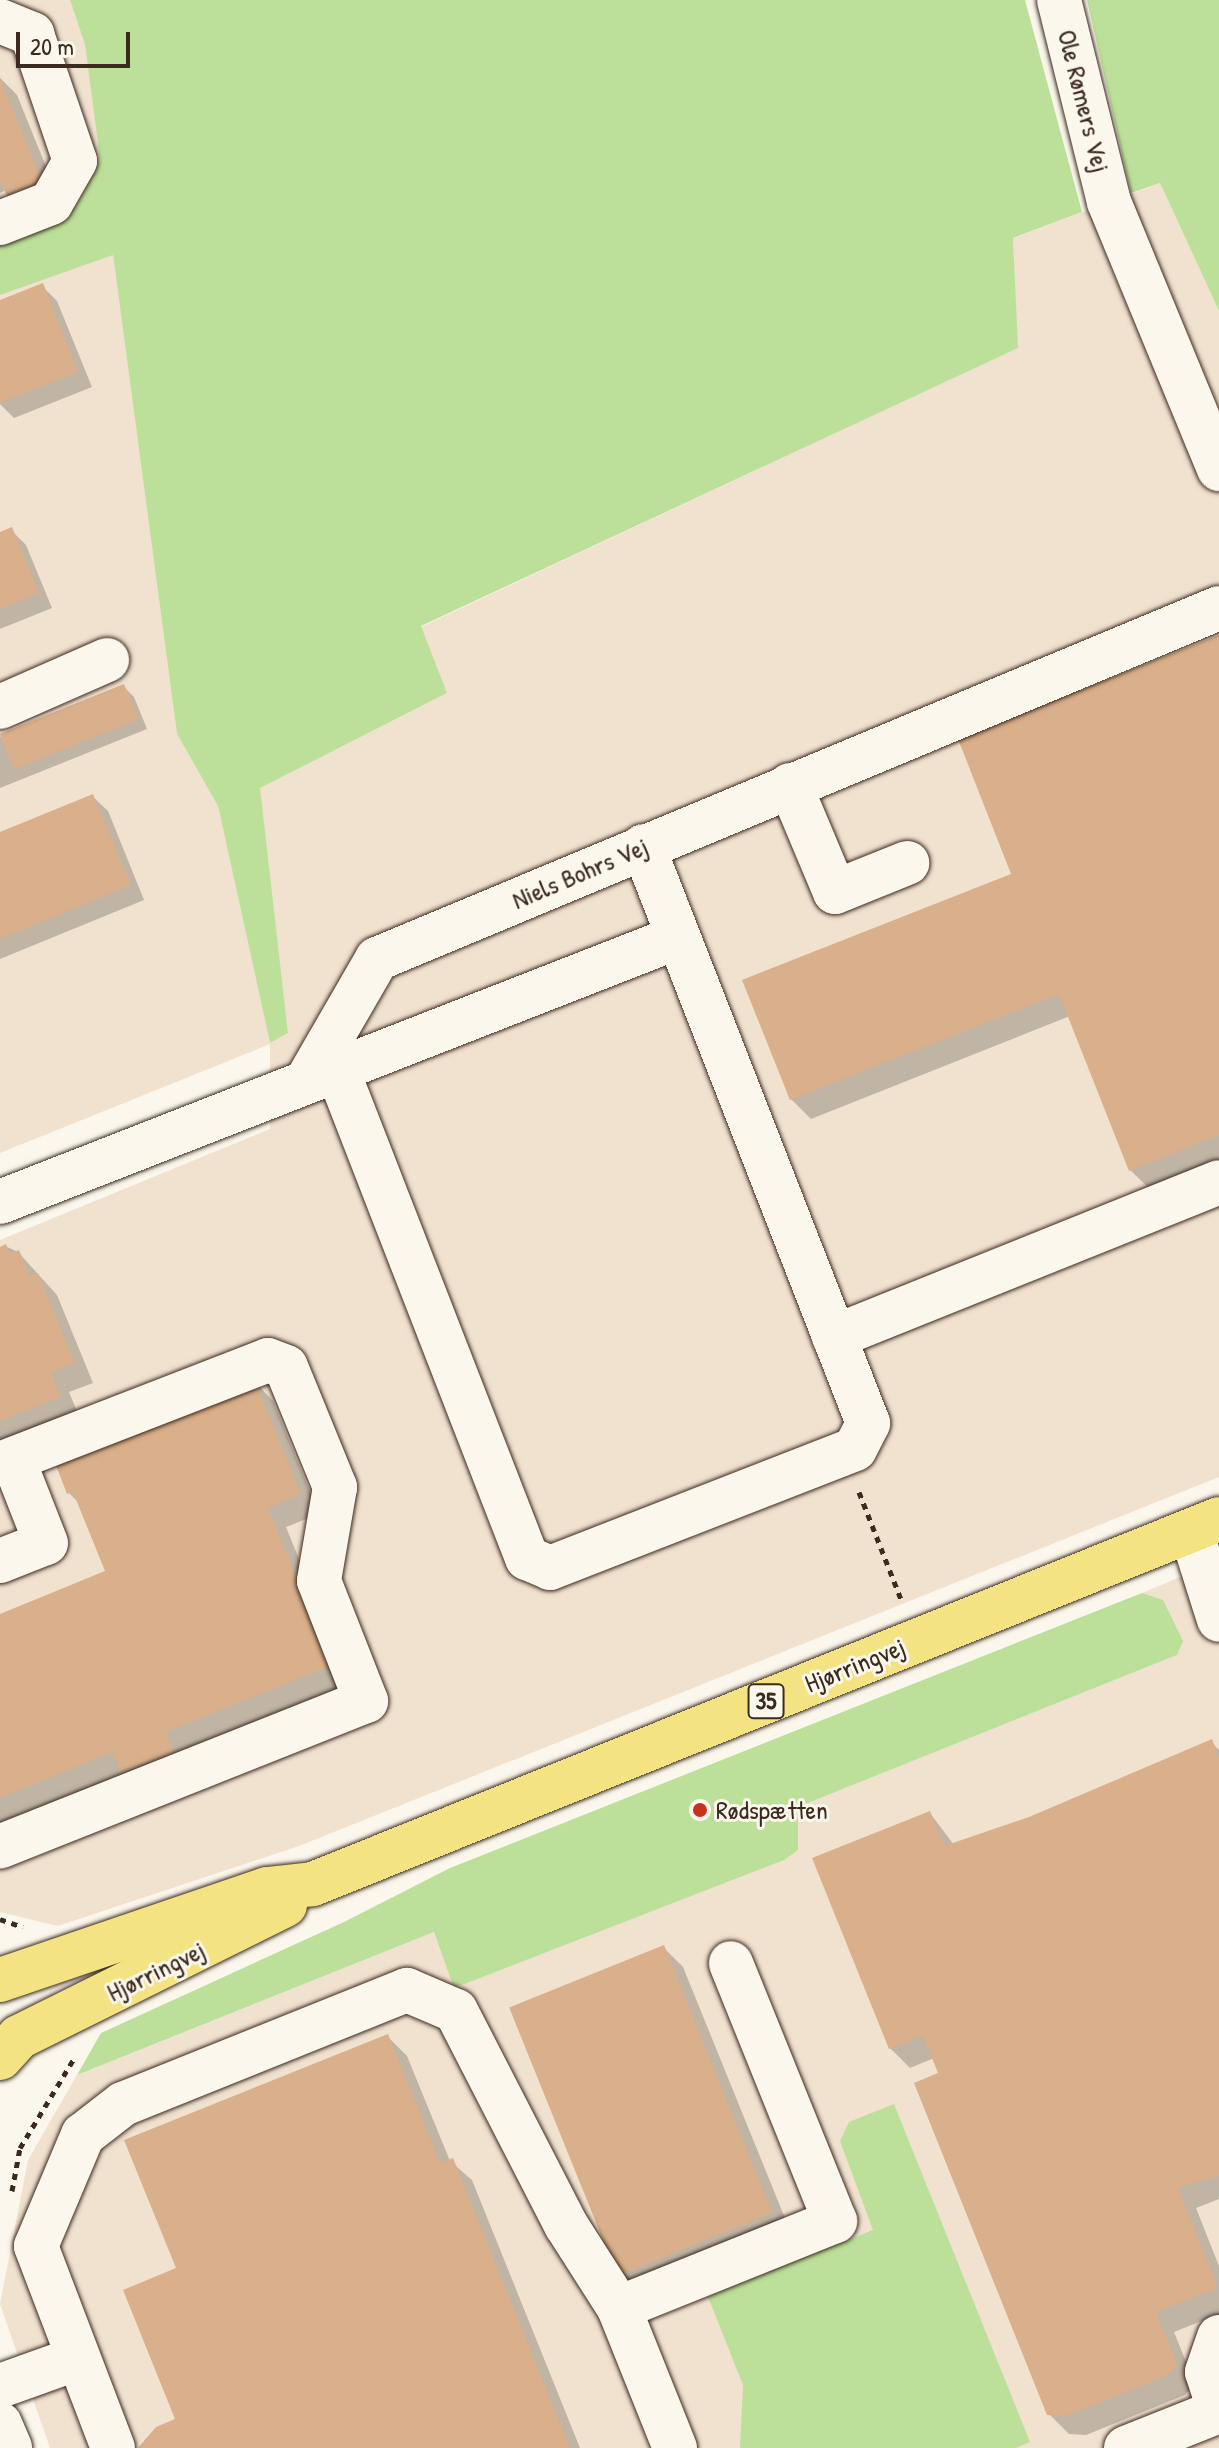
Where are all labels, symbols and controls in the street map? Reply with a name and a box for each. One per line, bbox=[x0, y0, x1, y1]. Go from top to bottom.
scale bar bbox=[20, 16, 134, 66]
street label: Ole Rømers Vej bbox=[1051, 27, 1117, 175]
text: 20 m bbox=[30, 30, 74, 62]
street label: Niels Bohrs Vej bbox=[507, 830, 653, 916]
street label: Hjørringvej bbox=[800, 1631, 910, 1699]
road number: 35 bbox=[746, 1681, 786, 1721]
place label: Rødspætten bbox=[716, 1794, 828, 1826]
marker: Rødspætten bbox=[691, 1801, 709, 1819]
street label: Hjørringvej bbox=[102, 1934, 210, 2008]

